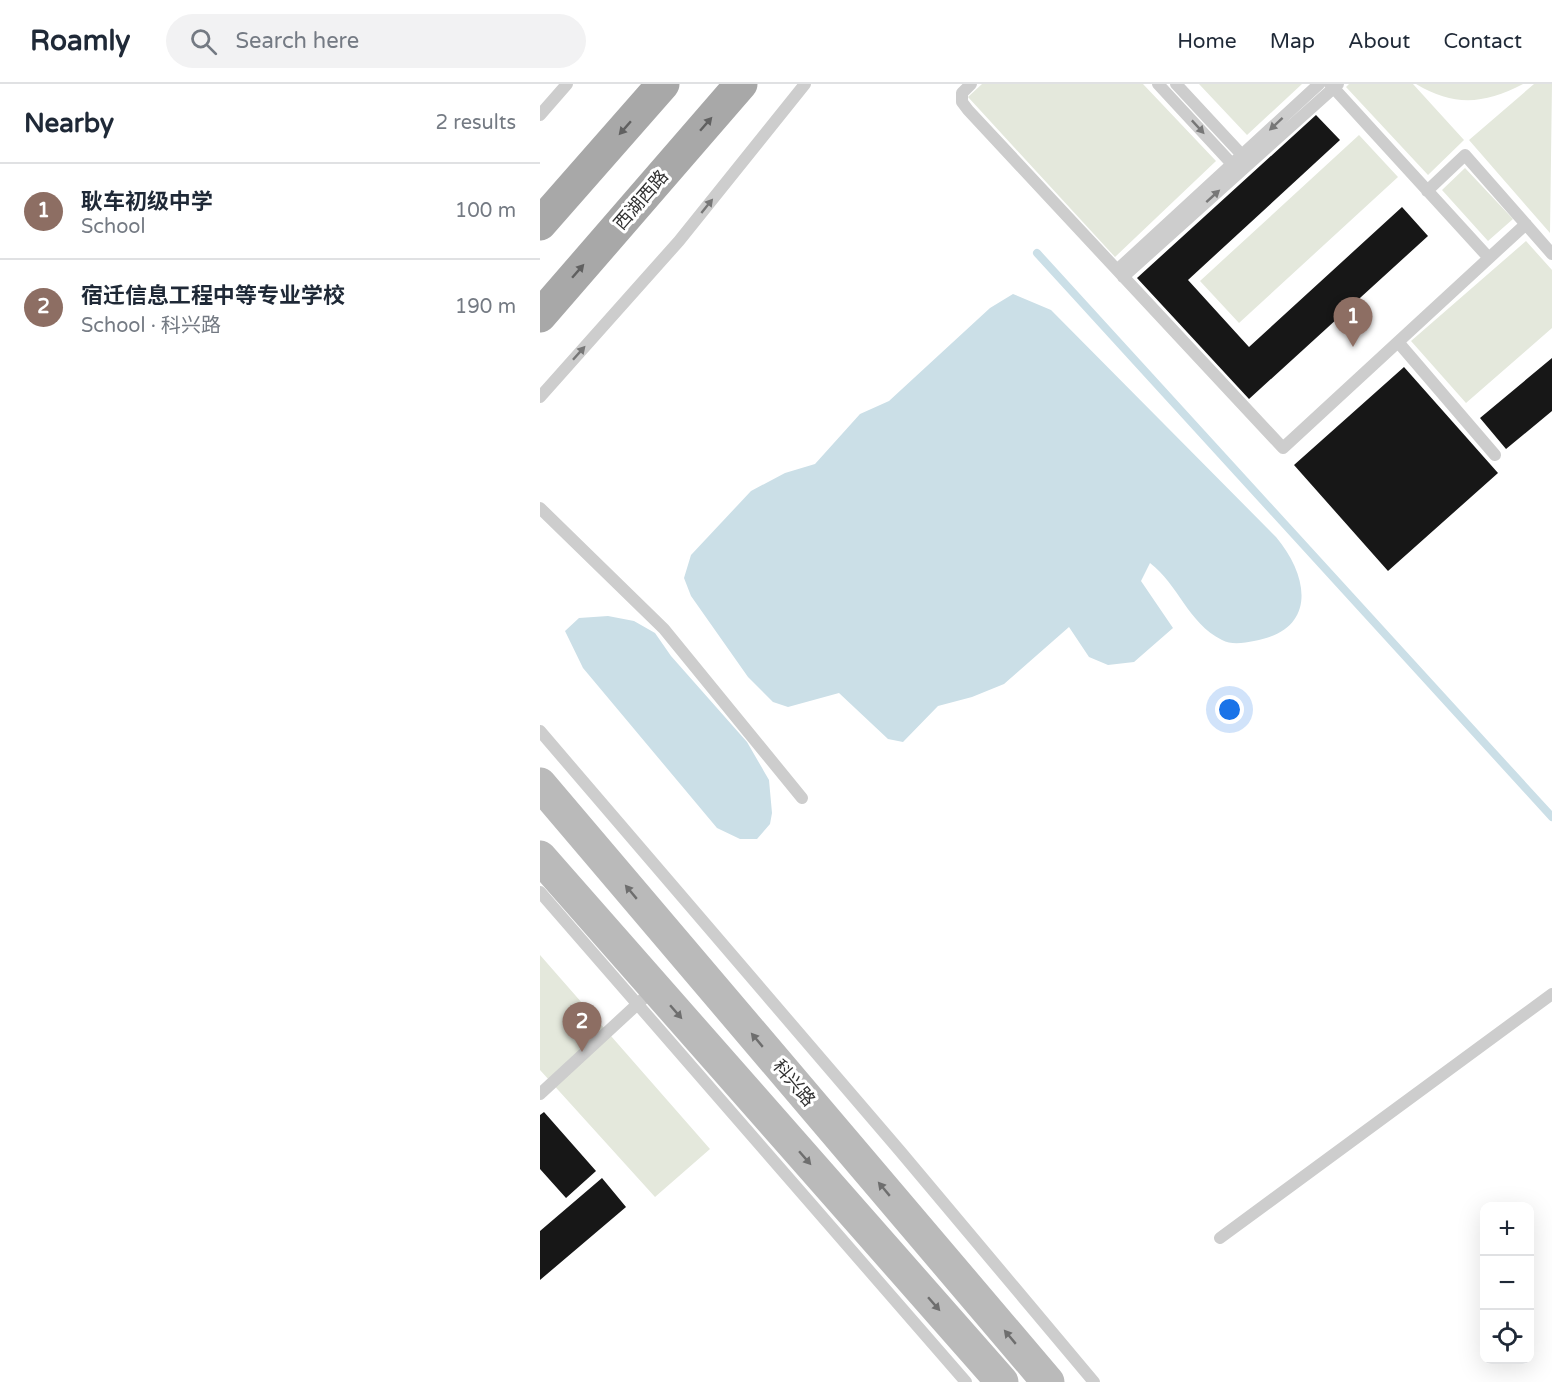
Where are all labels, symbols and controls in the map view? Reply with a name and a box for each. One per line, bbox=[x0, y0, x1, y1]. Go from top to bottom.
search box bbox=[166, 14, 586, 68]
text: Roamly bbox=[30, 24, 130, 58]
icon: search bbox=[187, 25, 220, 58]
text: Search here bbox=[235, 28, 359, 54]
text: Home bbox=[1177, 29, 1237, 54]
text: Map bbox=[1270, 29, 1315, 54]
text: About bbox=[1348, 29, 1410, 54]
text: Contact bbox=[1443, 29, 1522, 54]
text: Nearby bbox=[24, 108, 114, 139]
text: 2 results bbox=[436, 111, 516, 135]
one-way arrow bbox=[699, 117, 712, 132]
one-way arrow bbox=[1268, 117, 1283, 131]
one-way arrow bbox=[1191, 119, 1204, 134]
one-way arrow bbox=[619, 120, 632, 135]
street label: 西湖西路 bbox=[609, 166, 673, 234]
text: 耿车初级中学 bbox=[81, 189, 213, 215]
one-way arrow bbox=[1206, 189, 1221, 203]
one-way arrow bbox=[700, 198, 713, 214]
text: 1 bbox=[37, 199, 50, 223]
text: 100 m bbox=[455, 199, 516, 223]
text: School bbox=[81, 215, 145, 239]
one-way arrow bbox=[571, 264, 584, 279]
text: 宿迁信息工程中等专业学校 bbox=[81, 283, 345, 309]
text: 2 bbox=[37, 295, 50, 319]
text: 190 m bbox=[455, 295, 516, 319]
pin: 1 bbox=[1334, 298, 1372, 347]
text: School · 科兴路 bbox=[81, 314, 221, 338]
one-way arrow bbox=[572, 346, 585, 361]
your location bbox=[1215, 695, 1244, 724]
one-way arrow bbox=[625, 885, 638, 900]
pin: 2 bbox=[562, 1002, 602, 1052]
one-way arrow bbox=[669, 1004, 683, 1019]
one-way arrow bbox=[751, 1032, 764, 1048]
street label: 科兴路 bbox=[768, 1055, 820, 1111]
one-way arrow bbox=[798, 1150, 811, 1165]
one-way arrow bbox=[878, 1182, 891, 1197]
map controls bbox=[1480, 1202, 1534, 1364]
button: + bbox=[1480, 1202, 1534, 1256]
button: − bbox=[1480, 1256, 1534, 1310]
one-way arrow bbox=[927, 1296, 940, 1311]
button: locate bbox=[1480, 1310, 1534, 1364]
one-way arrow bbox=[1004, 1330, 1017, 1345]

